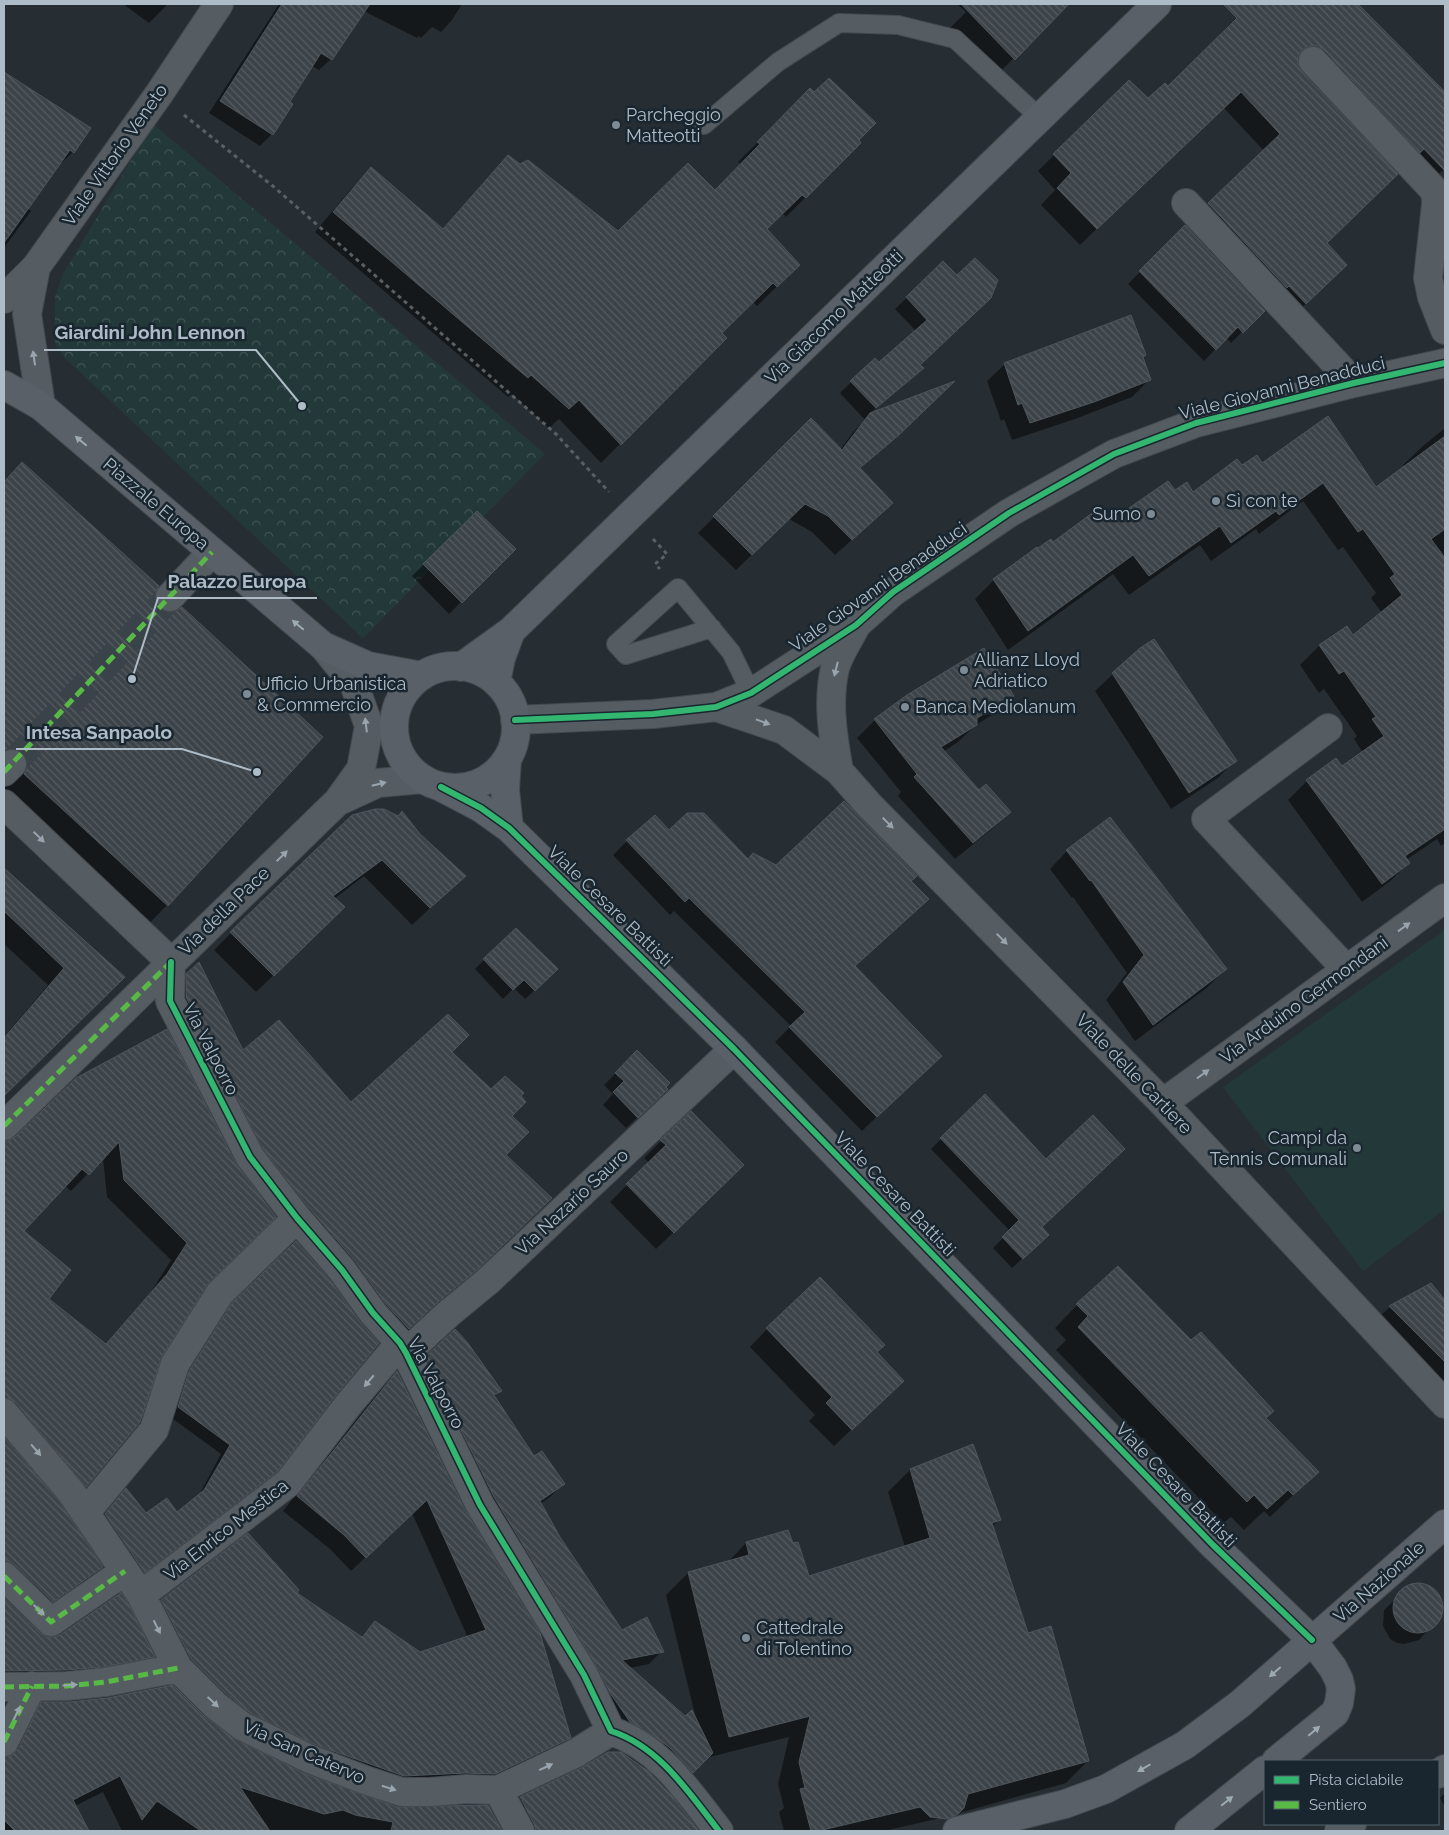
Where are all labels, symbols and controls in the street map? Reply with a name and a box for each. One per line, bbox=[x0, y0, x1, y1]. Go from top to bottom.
street label: Viale Vittorio Veneto bbox=[58, 80, 172, 230]
place label: Parcheggio Matteotti bbox=[626, 104, 721, 146]
marker: Parcheggio Matteotti bbox=[610, 119, 622, 131]
street label: Via Giacomo Matteotti bbox=[760, 245, 907, 388]
callout: Giardini John Lennon bbox=[44, 316, 256, 350]
text: Giardini John Lennon bbox=[55, 321, 245, 343]
one-way arrow bbox=[30, 350, 38, 366]
street label: Viale Giovanni Benadduci bbox=[1177, 352, 1387, 423]
one-way arrow bbox=[75, 435, 88, 446]
street label: Piazzale Europa bbox=[99, 453, 213, 554]
place label: Sì con te bbox=[1226, 490, 1298, 511]
marker: Sì con te bbox=[1210, 495, 1222, 507]
place label: Sumo bbox=[1092, 503, 1141, 524]
marker: Sumo bbox=[1145, 508, 1157, 520]
street label: Viale Giovanni Benadduci bbox=[785, 517, 970, 656]
callout: Palazzo Europa bbox=[158, 564, 317, 598]
text: Palazzo Europa bbox=[168, 570, 307, 592]
one-way arrow bbox=[292, 620, 305, 631]
place label: Allianz Lloyd Adriatico bbox=[974, 649, 1080, 691]
one-way arrow bbox=[832, 661, 840, 677]
marker: Allianz Lloyd Adriatico bbox=[958, 664, 970, 676]
place label: Ufficio Urbanistica & Commercio bbox=[257, 673, 406, 715]
marker: Ufficio Urbanistica & Commercio bbox=[241, 688, 253, 700]
place label: Banca Mediolanum bbox=[915, 696, 1076, 717]
marker: Banca Mediolanum bbox=[899, 701, 911, 713]
callout: Intesa Sanpaolo bbox=[16, 715, 182, 749]
one-way arrow bbox=[362, 717, 370, 733]
one-way arrow bbox=[756, 718, 771, 726]
text: Intesa Sanpaolo bbox=[26, 721, 172, 743]
one-way arrow bbox=[372, 780, 387, 788]
one-way arrow bbox=[881, 817, 893, 829]
one-way arrow bbox=[33, 831, 45, 843]
street label: Viale Cesare Battisti bbox=[544, 841, 677, 970]
one-way arrow bbox=[275, 850, 287, 862]
street label: Via della Pace bbox=[174, 862, 274, 959]
one-way arrow bbox=[1398, 922, 1411, 932]
street label: Via Arduino Germondani bbox=[1216, 932, 1392, 1068]
one-way arrow bbox=[995, 933, 1007, 945]
street label: Via Valporro bbox=[179, 999, 244, 1099]
street label: Viale delle Cartiere bbox=[1072, 1009, 1197, 1138]
one-way arrow bbox=[1196, 1069, 1209, 1080]
street label: Viale Cesare Battisti bbox=[831, 1127, 960, 1260]
place label: Campi da Tennis Comunali bbox=[1210, 1127, 1347, 1169]
marker: Campi da Tennis Comunali bbox=[1351, 1142, 1363, 1154]
street label: Via Nazario Sauro bbox=[511, 1144, 633, 1259]
street label: Via Valporro bbox=[404, 1333, 470, 1432]
one-way arrow bbox=[363, 1374, 374, 1387]
street label: Viale Cesare Battisti bbox=[1112, 1418, 1241, 1551]
one-way arrow bbox=[30, 1444, 41, 1457]
street label: Via Enrico Mestica bbox=[159, 1475, 292, 1585]
street label: Via Nazionale bbox=[1329, 1536, 1429, 1627]
one-way arrow bbox=[33, 1604, 45, 1616]
place label: Cattedrale di Tolentino bbox=[756, 1617, 852, 1659]
one-way arrow bbox=[153, 1620, 161, 1634]
marker: Cattedrale di Tolentino bbox=[740, 1632, 752, 1644]
one-way arrow bbox=[1269, 1667, 1282, 1678]
one-way arrow bbox=[62, 1681, 78, 1689]
one-way arrow bbox=[207, 1696, 219, 1708]
one-way arrow bbox=[13, 1706, 21, 1721]
street label: Via San Catervo bbox=[240, 1715, 369, 1788]
one-way arrow bbox=[1307, 1725, 1320, 1736]
legend bbox=[1264, 1760, 1439, 1825]
one-way arrow bbox=[539, 1763, 553, 1771]
one-way arrow bbox=[1137, 1763, 1151, 1772]
text: Pista ciclabile bbox=[1309, 1771, 1403, 1789]
one-way arrow bbox=[382, 1784, 397, 1792]
one-way arrow bbox=[1220, 1795, 1233, 1806]
text: Sentiero bbox=[1309, 1796, 1367, 1814]

